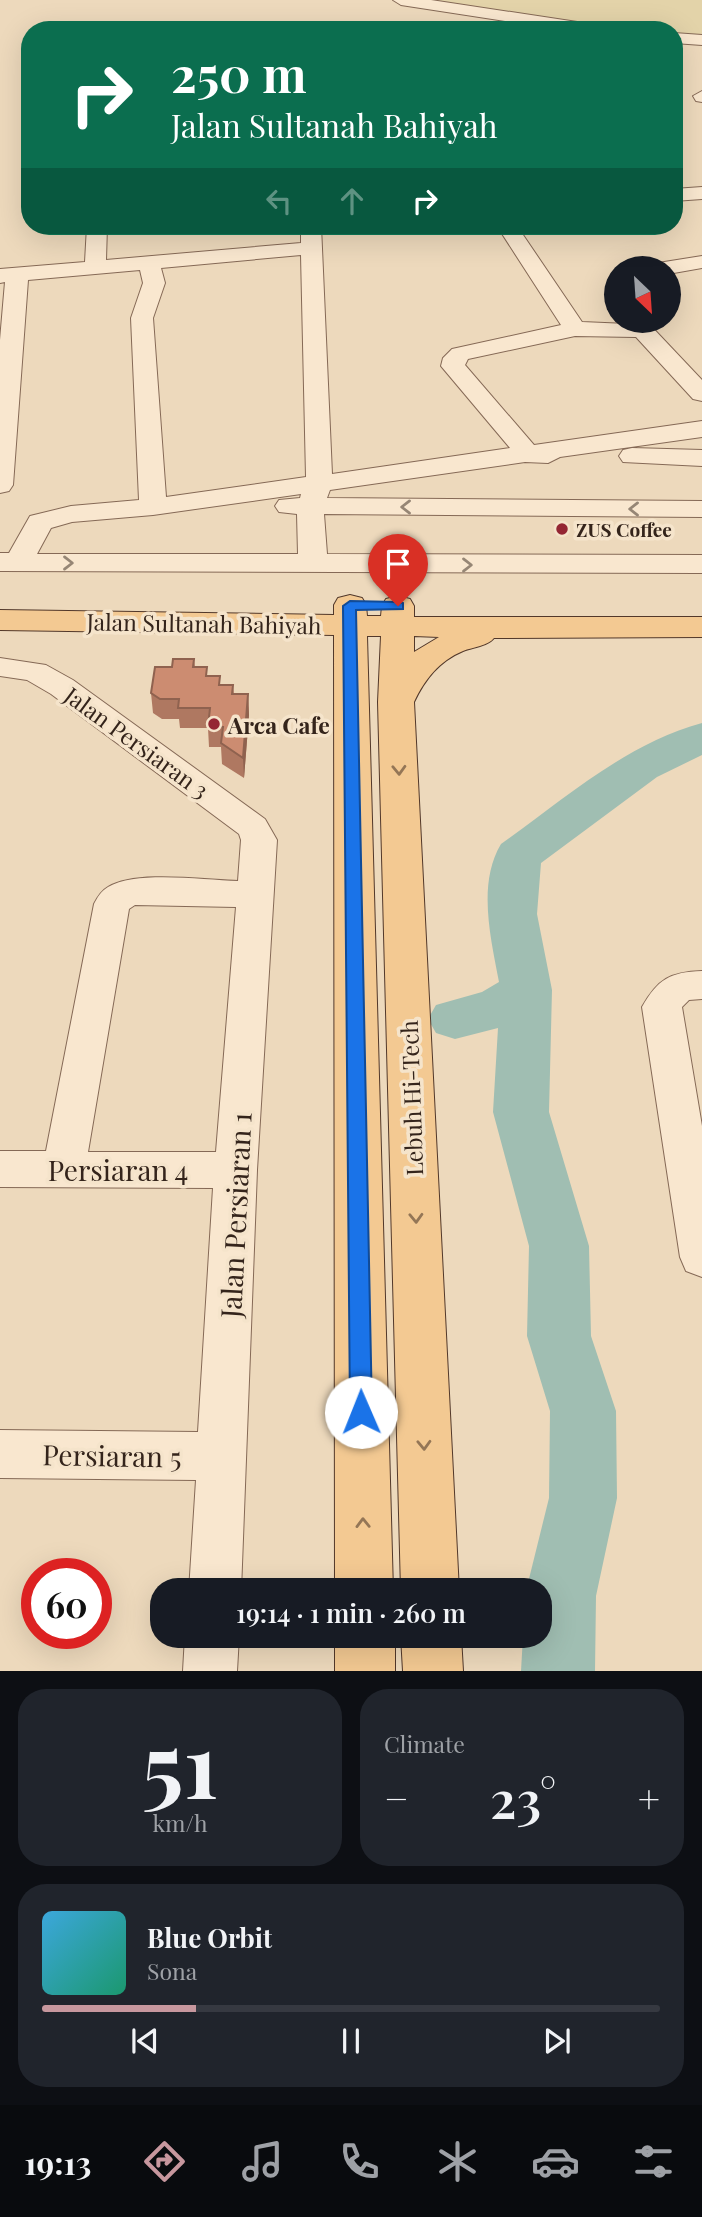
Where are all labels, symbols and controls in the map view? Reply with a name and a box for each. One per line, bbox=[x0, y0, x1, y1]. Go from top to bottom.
text: 250 m bbox=[171, 40, 307, 105]
icon: right bbox=[56, 49, 147, 140]
text: Jalan Sultanah Bahiyah bbox=[171, 103, 498, 146]
icon: left bbox=[260, 182, 298, 220]
icon: ahead bbox=[333, 182, 371, 220]
icon: right bbox=[406, 182, 444, 220]
north arrow bbox=[604, 256, 681, 332]
map controls bbox=[604, 256, 681, 333]
one-way arrow bbox=[401, 499, 411, 515]
one-way arrow bbox=[628, 501, 639, 517]
place label: ZUS Coffee bbox=[576, 516, 672, 542]
marker: ZUS Coffee bbox=[554, 521, 570, 537]
pin bbox=[368, 534, 428, 606]
icon: arrive bbox=[379, 545, 417, 583]
one-way arrow bbox=[63, 555, 74, 571]
one-way arrow bbox=[462, 557, 473, 573]
street label: Jalan Sultanah Bahiyah bbox=[85, 605, 322, 641]
street label: Jalan Persiaran 3 bbox=[58, 679, 215, 805]
place label: Arca Cafe bbox=[227, 709, 330, 740]
marker: Arca Cafe bbox=[206, 716, 222, 732]
one-way arrow bbox=[391, 765, 406, 776]
street label: Lebuh Hi-Tech bbox=[393, 1019, 429, 1176]
street label: Jalan Persiaran 1 bbox=[211, 1111, 259, 1320]
street label: Persiaran 4 bbox=[48, 1151, 188, 1188]
one-way arrow bbox=[408, 1212, 423, 1223]
position arrow bbox=[324, 1375, 398, 1449]
street label: Persiaran 5 bbox=[42, 1435, 182, 1475]
one-way arrow bbox=[417, 1440, 432, 1451]
one-way arrow bbox=[355, 1517, 371, 1527]
speed limit sign: 60 bbox=[21, 1558, 112, 1649]
text: 19:14 · 1 min · 260 m bbox=[236, 1595, 466, 1630]
text: 51 bbox=[142, 1701, 218, 1822]
text: Climate bbox=[384, 1728, 465, 1759]
text: 23° bbox=[490, 1763, 556, 1832]
text: − bbox=[384, 1772, 409, 1823]
text: + bbox=[638, 1772, 660, 1823]
text: km/h bbox=[152, 1807, 208, 1838]
text: Blue Orbit bbox=[147, 1920, 272, 1955]
text: Sona bbox=[147, 1955, 197, 1986]
icon: previous bbox=[126, 2022, 164, 2060]
icon: pause bbox=[332, 2022, 370, 2060]
icon: next bbox=[538, 2022, 576, 2060]
icon: directions bbox=[140, 2137, 189, 2186]
icon: music bbox=[238, 2137, 287, 2186]
icon: phone bbox=[335, 2137, 384, 2186]
icon: climate bbox=[433, 2137, 482, 2186]
icon: car bbox=[531, 2137, 580, 2186]
icon: filters bbox=[629, 2137, 678, 2186]
text: 19:13 bbox=[24, 2140, 91, 2183]

